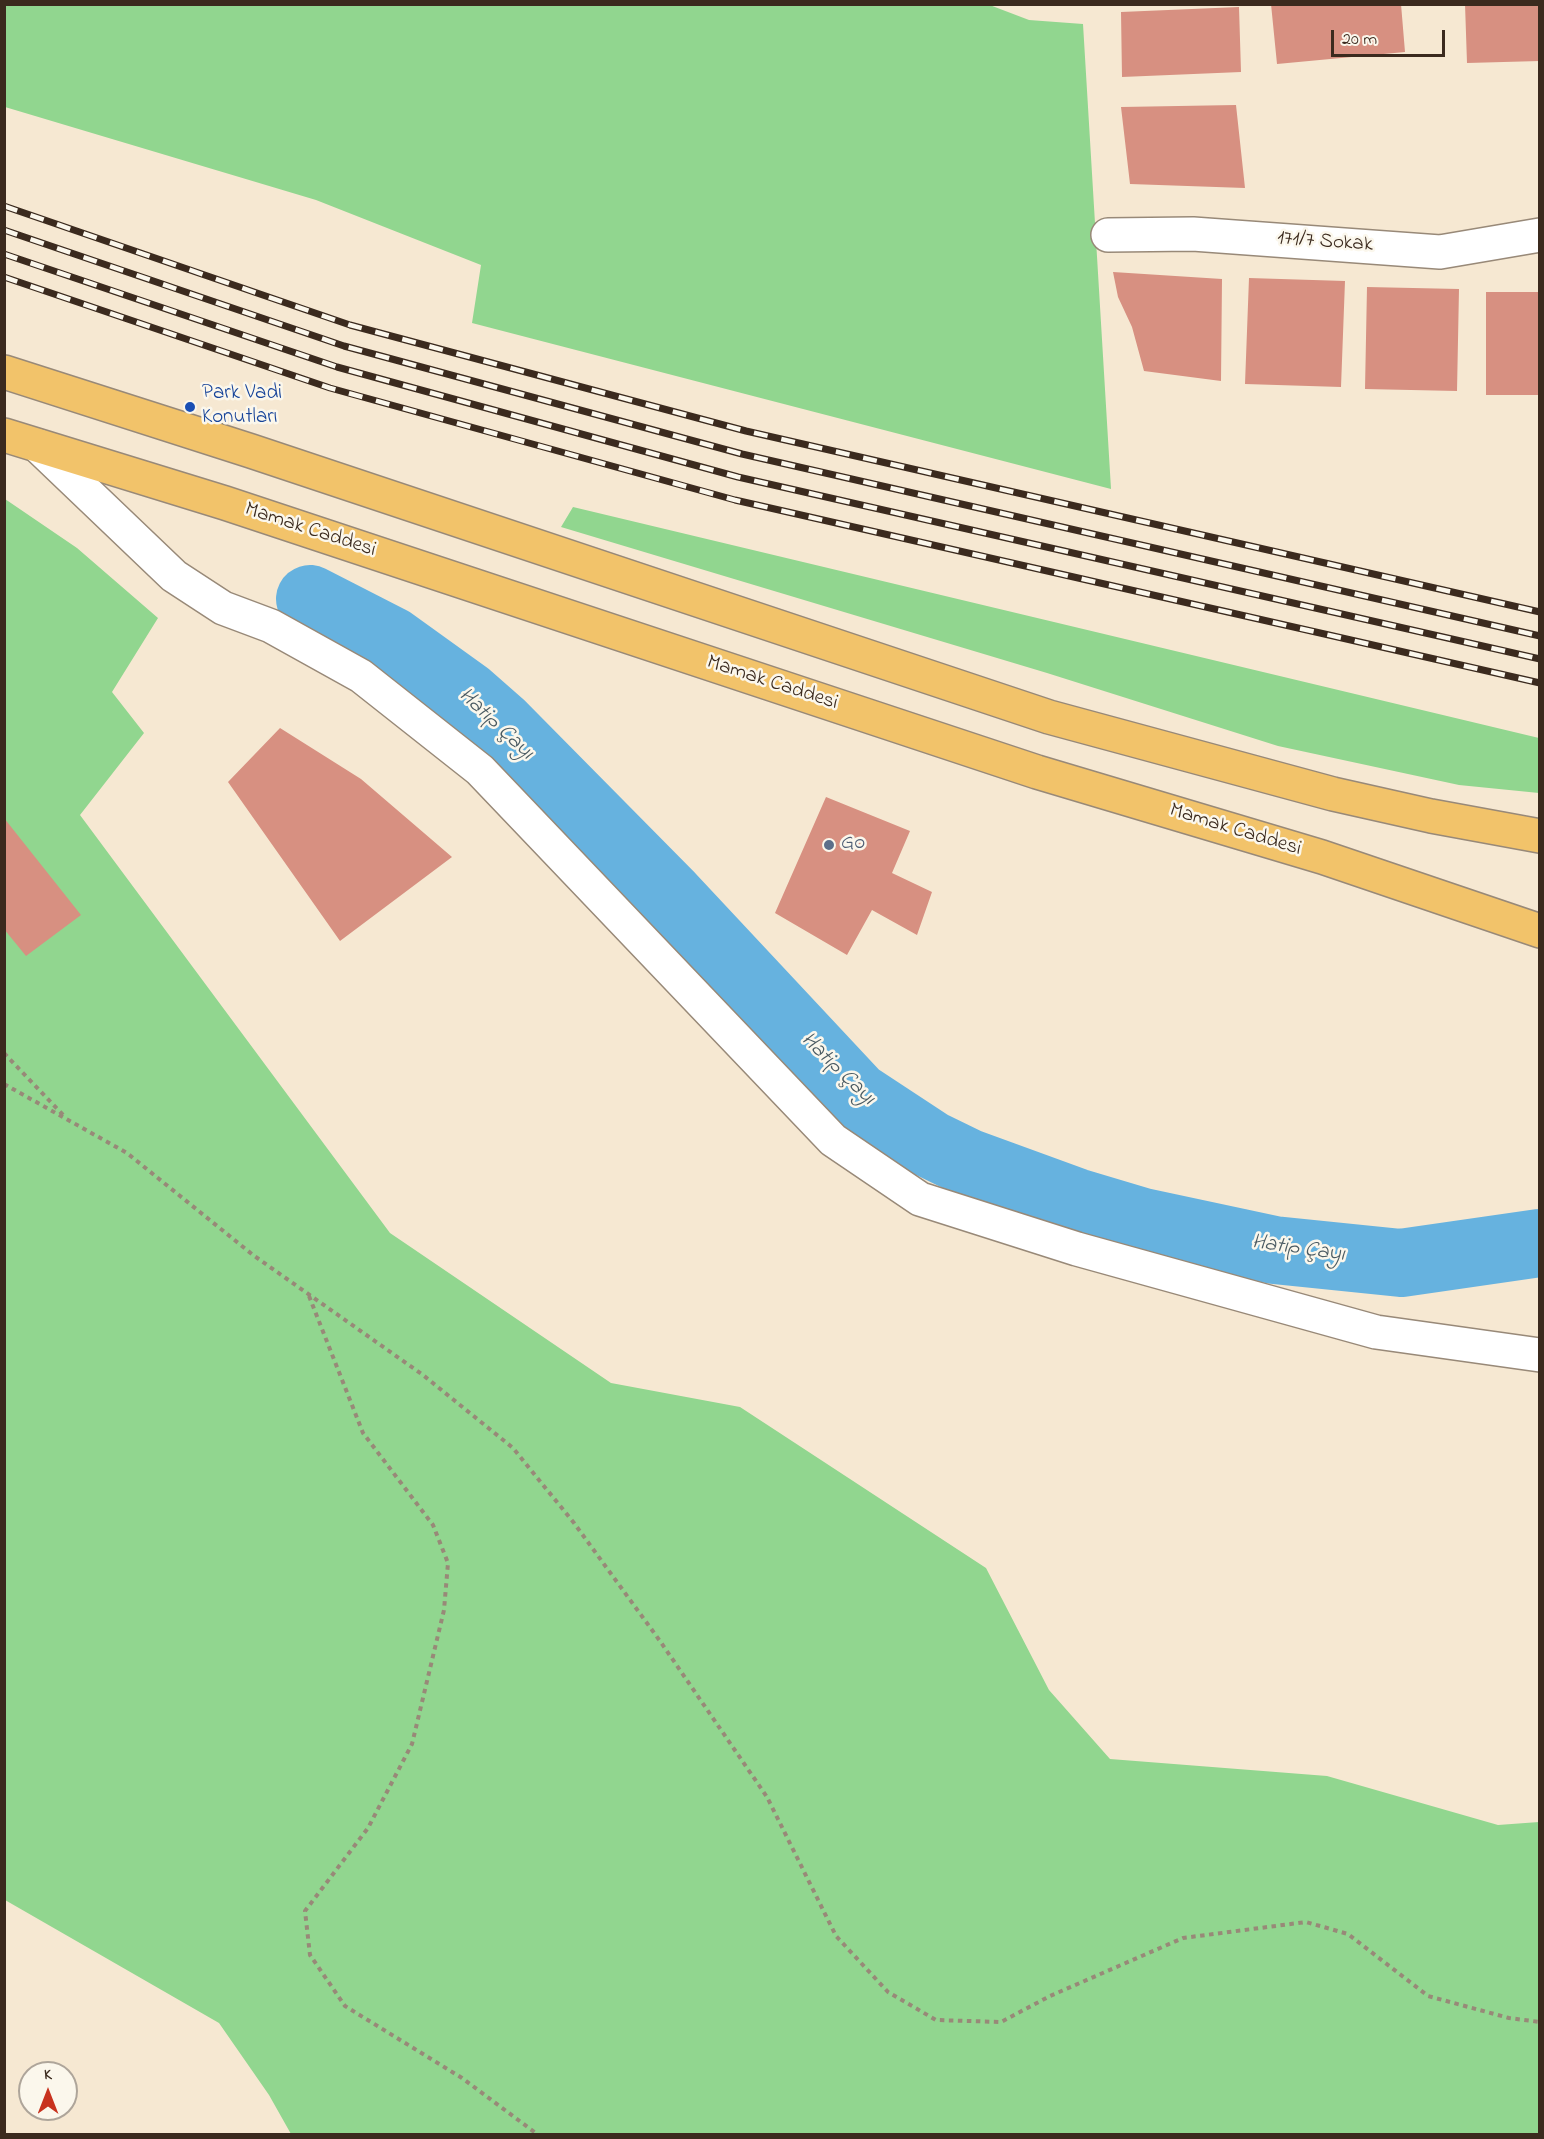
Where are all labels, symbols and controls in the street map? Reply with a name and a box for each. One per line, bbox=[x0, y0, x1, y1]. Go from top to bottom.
scale bar bbox=[1334, 18, 1448, 56]
text: 20 m bbox=[1342, 27, 1377, 53]
street label: 171/7 Sokak bbox=[1276, 227, 1374, 259]
place label: Park Vadi Konutları bbox=[202, 382, 282, 432]
marker: Park Vadi Konutları bbox=[183, 400, 197, 414]
street label: Mamak Caddesi bbox=[241, 498, 379, 564]
street label: Mamak Caddesi bbox=[703, 651, 841, 717]
water label: Hatip Çayı bbox=[452, 683, 538, 767]
street label: Mamak Caddesi bbox=[1166, 799, 1304, 863]
place label: Go bbox=[841, 832, 865, 858]
marker: Go bbox=[822, 838, 836, 852]
water label: Hatip Çayı bbox=[794, 1028, 880, 1112]
water label: Hatip Çayı bbox=[1250, 1230, 1346, 1270]
north arrow bbox=[18, 2061, 78, 2121]
text: K bbox=[44, 2063, 52, 2087]

